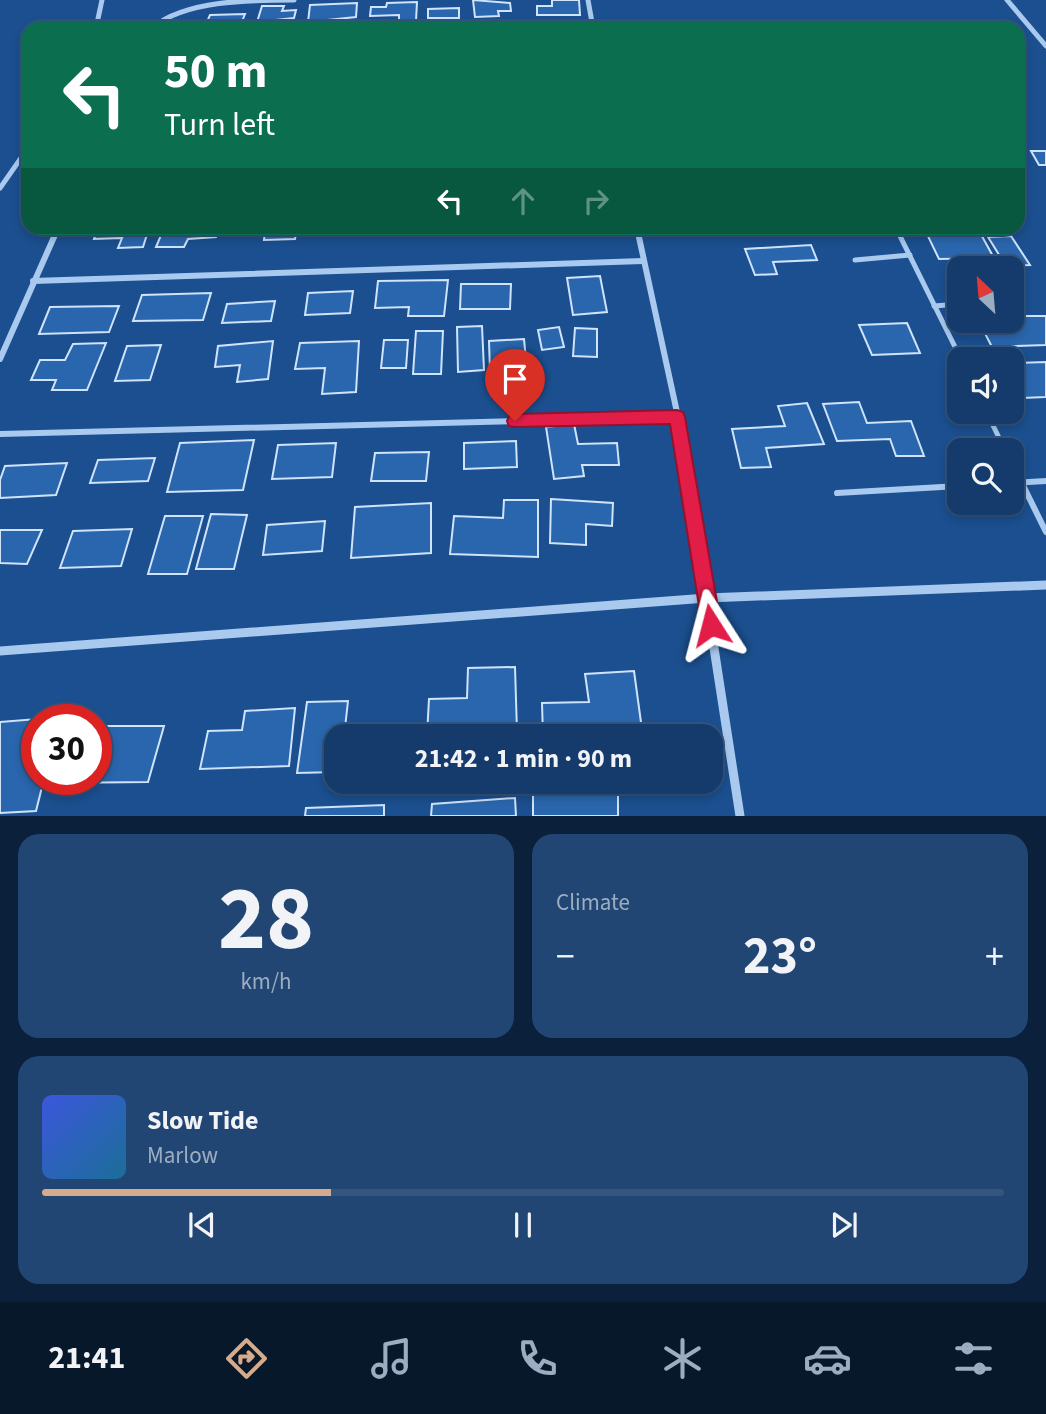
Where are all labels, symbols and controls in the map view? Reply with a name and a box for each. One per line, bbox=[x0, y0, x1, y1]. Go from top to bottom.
text: 50 m bbox=[164, 37, 268, 107]
icon: left bbox=[49, 49, 140, 140]
text: Turn left bbox=[164, 102, 275, 148]
icon: left bbox=[431, 182, 469, 220]
icon: ahead bbox=[504, 182, 542, 220]
icon: right bbox=[577, 182, 615, 220]
north arrow bbox=[947, 256, 1024, 332]
map controls bbox=[947, 256, 1024, 515]
button: sound bbox=[947, 347, 1024, 424]
pin bbox=[485, 349, 545, 421]
icon: arrive bbox=[496, 360, 534, 398]
button: search bbox=[947, 438, 1024, 515]
position arrow bbox=[674, 588, 748, 662]
speed limit sign: 30 bbox=[21, 704, 112, 795]
text: 21:42 · 1 min · 90 m bbox=[415, 740, 632, 777]
text: 28 bbox=[218, 855, 314, 984]
text: Climate bbox=[556, 886, 630, 919]
text: 23° bbox=[743, 920, 817, 994]
text: − bbox=[556, 930, 575, 984]
text: + bbox=[985, 930, 1004, 984]
text: km/h bbox=[240, 965, 292, 998]
text: Slow Tide bbox=[147, 1102, 258, 1139]
text: Marlow bbox=[147, 1139, 218, 1172]
icon: previous bbox=[183, 1206, 221, 1244]
icon: pause bbox=[504, 1206, 542, 1244]
icon: next bbox=[825, 1206, 863, 1244]
icon: directions bbox=[222, 1334, 271, 1383]
icon: music bbox=[367, 1334, 416, 1383]
icon: phone bbox=[513, 1334, 562, 1383]
icon: climate bbox=[658, 1334, 707, 1383]
icon: car bbox=[803, 1334, 852, 1383]
icon: filters bbox=[949, 1334, 998, 1383]
text: 21:41 bbox=[48, 1335, 125, 1381]

